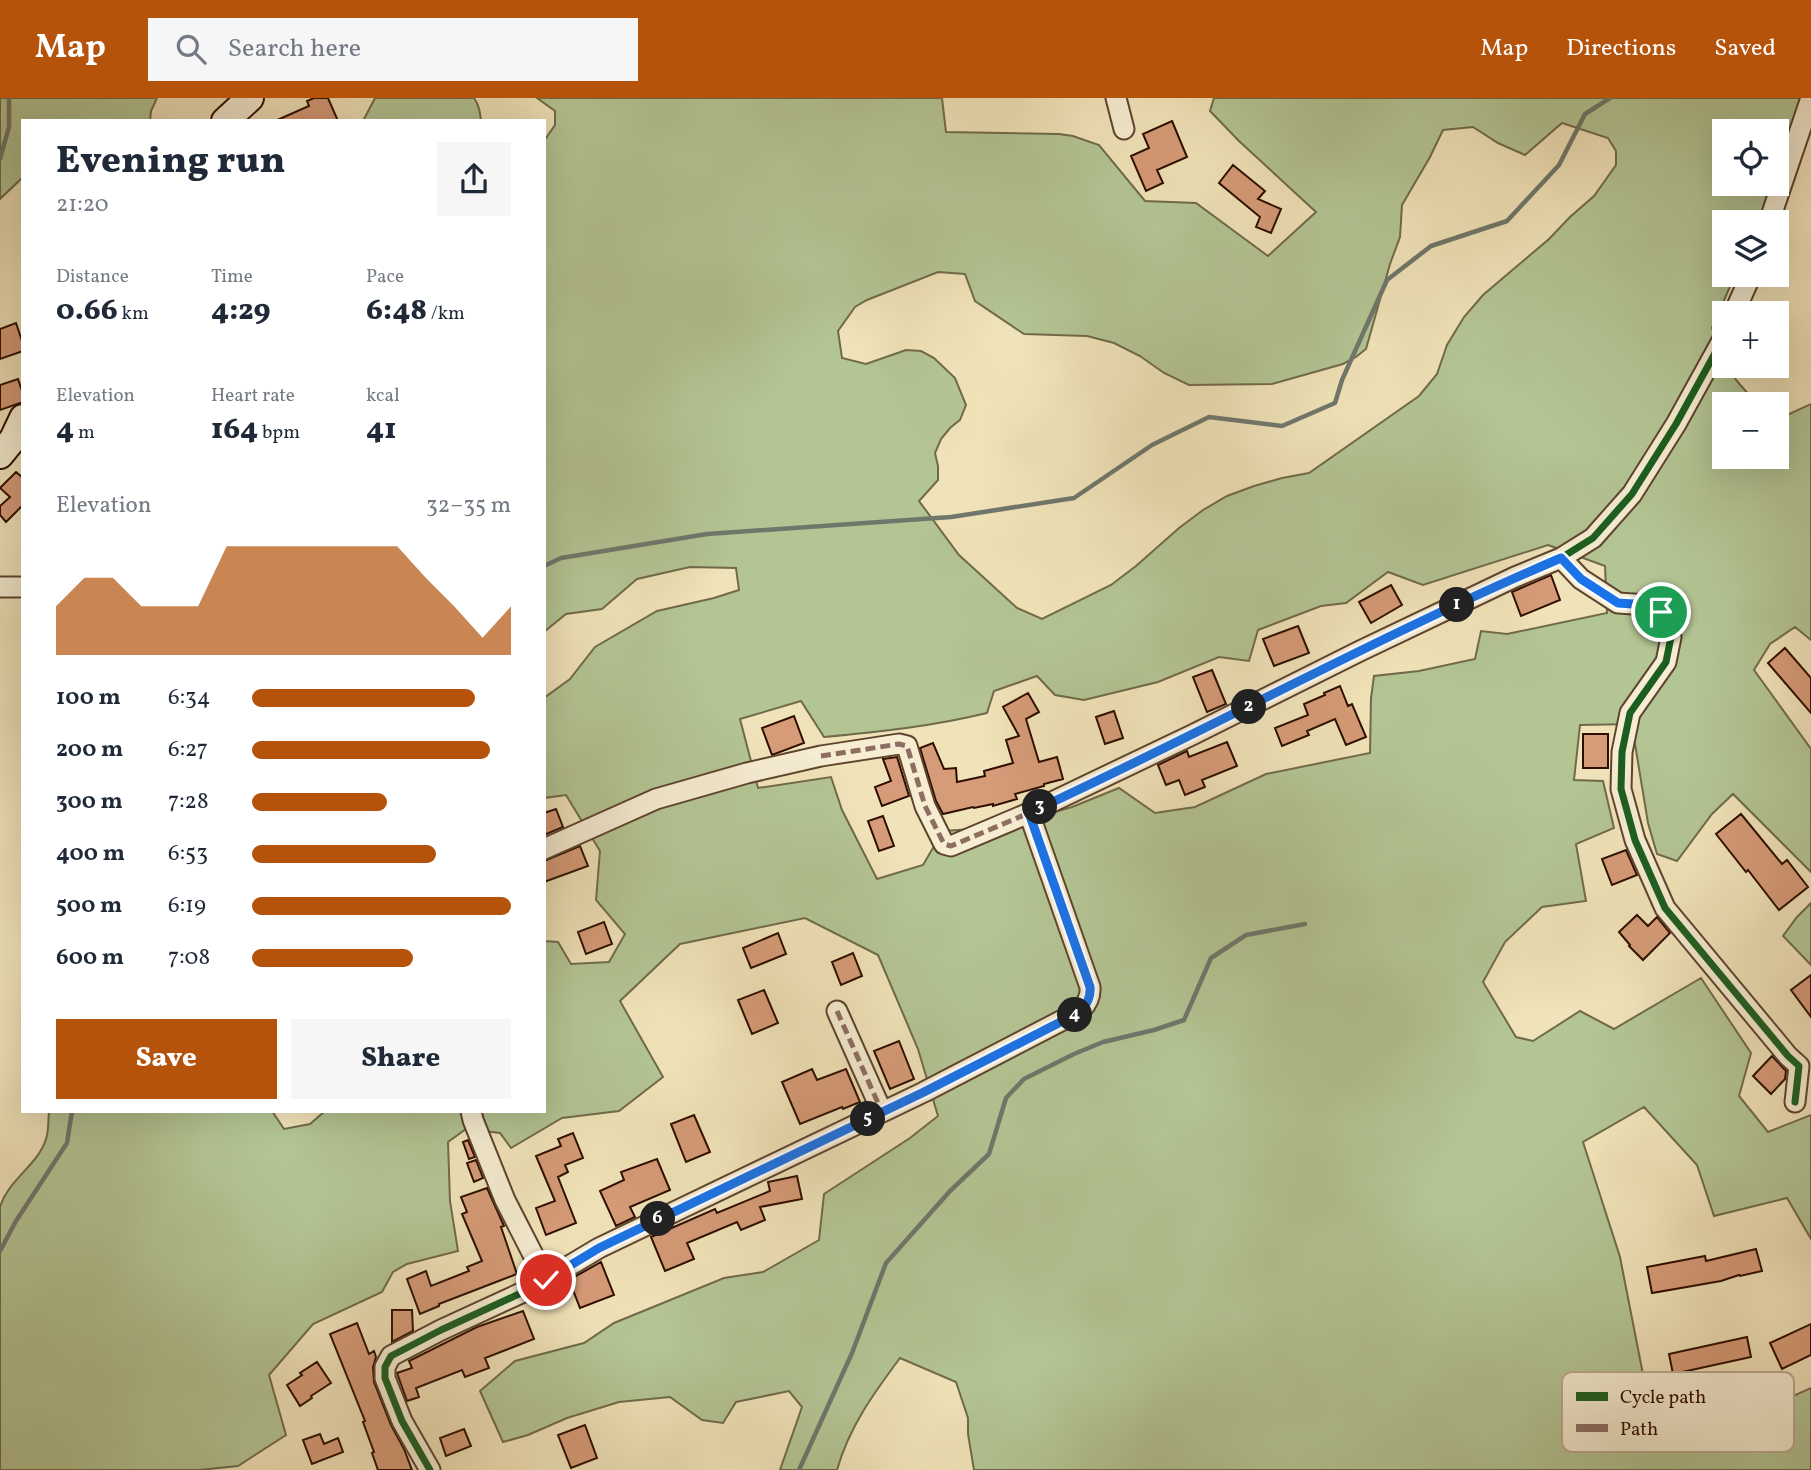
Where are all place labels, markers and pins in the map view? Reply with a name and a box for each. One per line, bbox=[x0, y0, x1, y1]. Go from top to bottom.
pin bbox=[1631, 582, 1691, 642]
pin: 1 bbox=[1440, 588, 1474, 622]
pin: 2 bbox=[1232, 690, 1266, 724]
pin: 3 bbox=[1023, 790, 1058, 824]
pin: 4 bbox=[1058, 998, 1092, 1032]
pin: 5 bbox=[850, 1102, 886, 1136]
pin: 6 bbox=[640, 1202, 676, 1236]
pin bbox=[516, 1250, 576, 1310]

